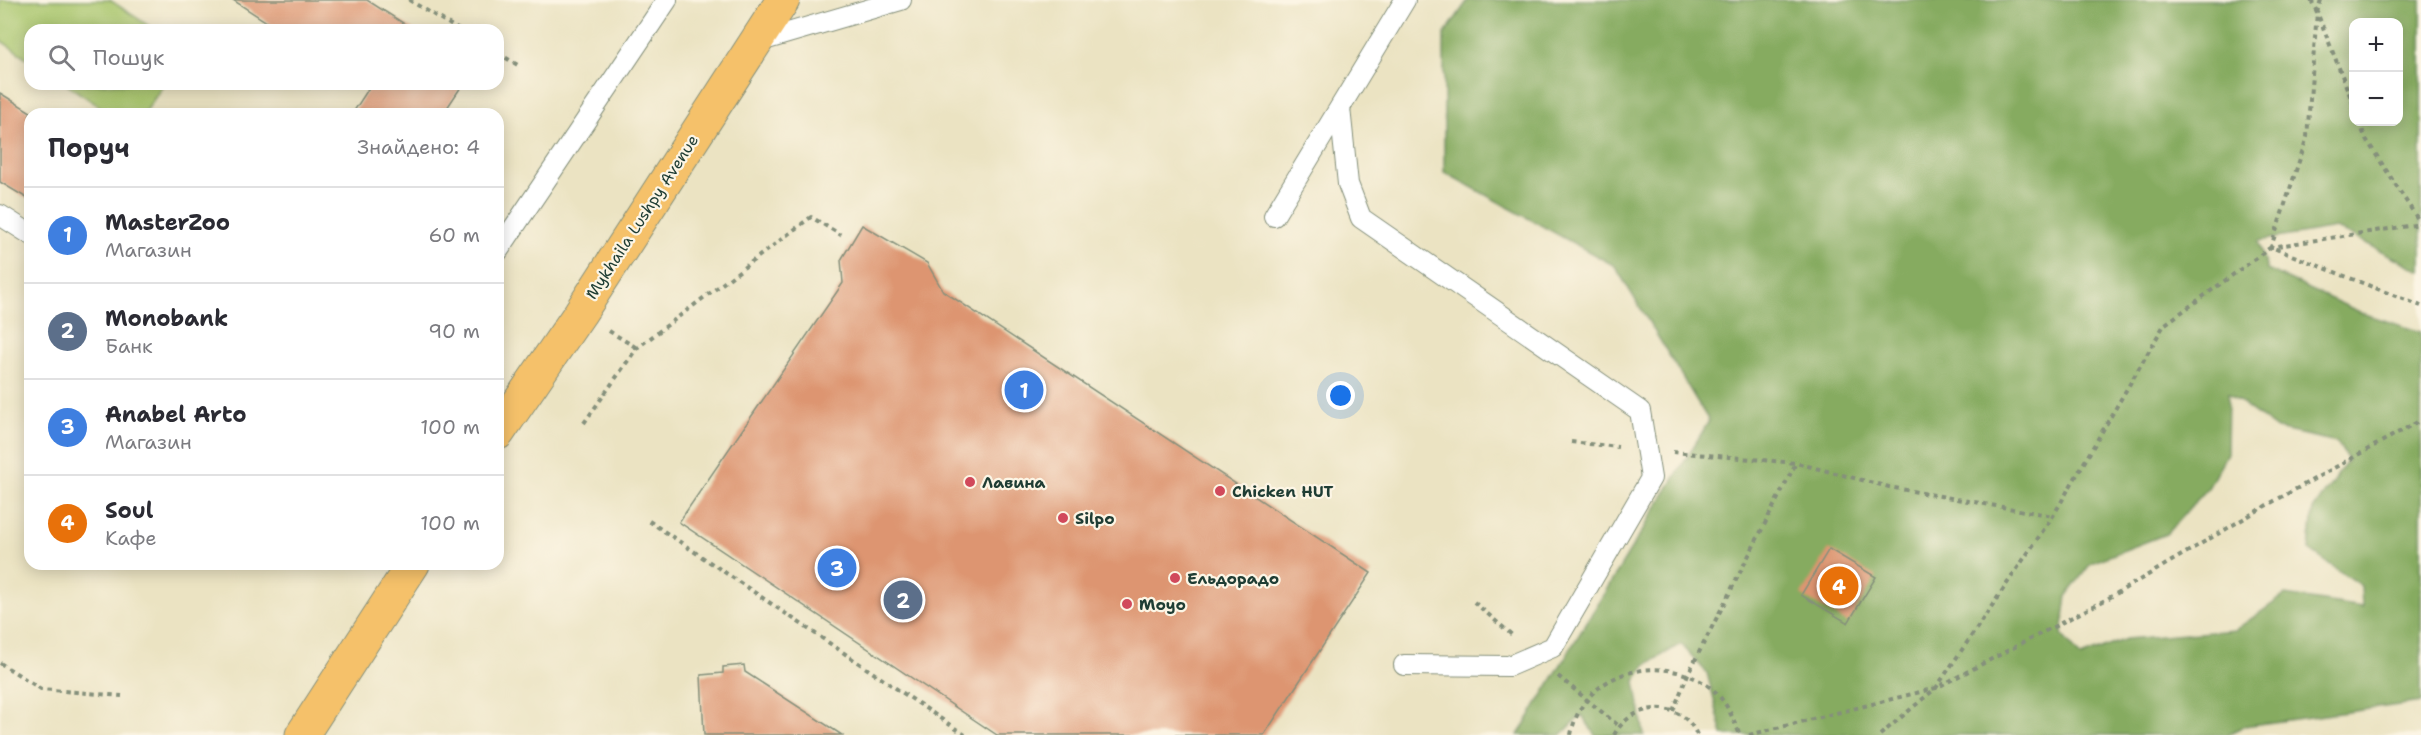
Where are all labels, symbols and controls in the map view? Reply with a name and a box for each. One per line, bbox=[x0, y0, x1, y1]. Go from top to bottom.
map controls bbox=[2349, 18, 2403, 126]
button: + bbox=[2349, 18, 2403, 72]
search box bbox=[24, 24, 504, 90]
icon: search bbox=[45, 41, 78, 74]
text: Пошук bbox=[93, 43, 164, 72]
button: − bbox=[2349, 72, 2403, 126]
text: Поруч bbox=[48, 130, 130, 165]
street label: Mykhaila Lushpy Avenue bbox=[581, 131, 703, 303]
text: Знайдено: 4 bbox=[357, 134, 480, 160]
text: MasterZoo bbox=[105, 208, 230, 237]
text: 1 bbox=[63, 222, 72, 248]
text: 60 m bbox=[428, 222, 480, 248]
text: Магазин bbox=[105, 237, 192, 263]
text: Monobank bbox=[105, 304, 228, 333]
text: 2 bbox=[61, 318, 75, 344]
text: 90 m bbox=[428, 318, 480, 344]
text: Банк bbox=[105, 333, 153, 359]
pin: 1 bbox=[1004, 368, 1044, 412]
your location bbox=[1326, 381, 1355, 410]
text: Anabel Arto bbox=[105, 400, 246, 429]
text: 3 bbox=[61, 414, 75, 440]
text: 100 m bbox=[420, 414, 480, 440]
text: Магазин bbox=[105, 429, 192, 455]
place label: Лавина bbox=[982, 472, 1046, 493]
marker: Лавина bbox=[963, 475, 977, 489]
place label: Chicken HUT bbox=[1232, 481, 1334, 502]
marker: Chicken HUT bbox=[1213, 484, 1227, 498]
text: Soul bbox=[105, 496, 153, 525]
place label: Silpo bbox=[1075, 508, 1115, 529]
text: 4 bbox=[61, 510, 75, 536]
text: 100 m bbox=[420, 510, 480, 536]
marker: Silpo bbox=[1056, 511, 1070, 525]
text: Кафе bbox=[105, 525, 157, 551]
pin: 3 bbox=[818, 546, 856, 590]
pin: 4 bbox=[1820, 564, 1858, 608]
place label: Ельдорадо bbox=[1187, 568, 1279, 589]
marker: Ельдорадо bbox=[1168, 571, 1182, 585]
pin: 2 bbox=[884, 578, 922, 622]
place label: Moyo bbox=[1139, 594, 1186, 615]
marker: Moyo bbox=[1120, 597, 1134, 611]

